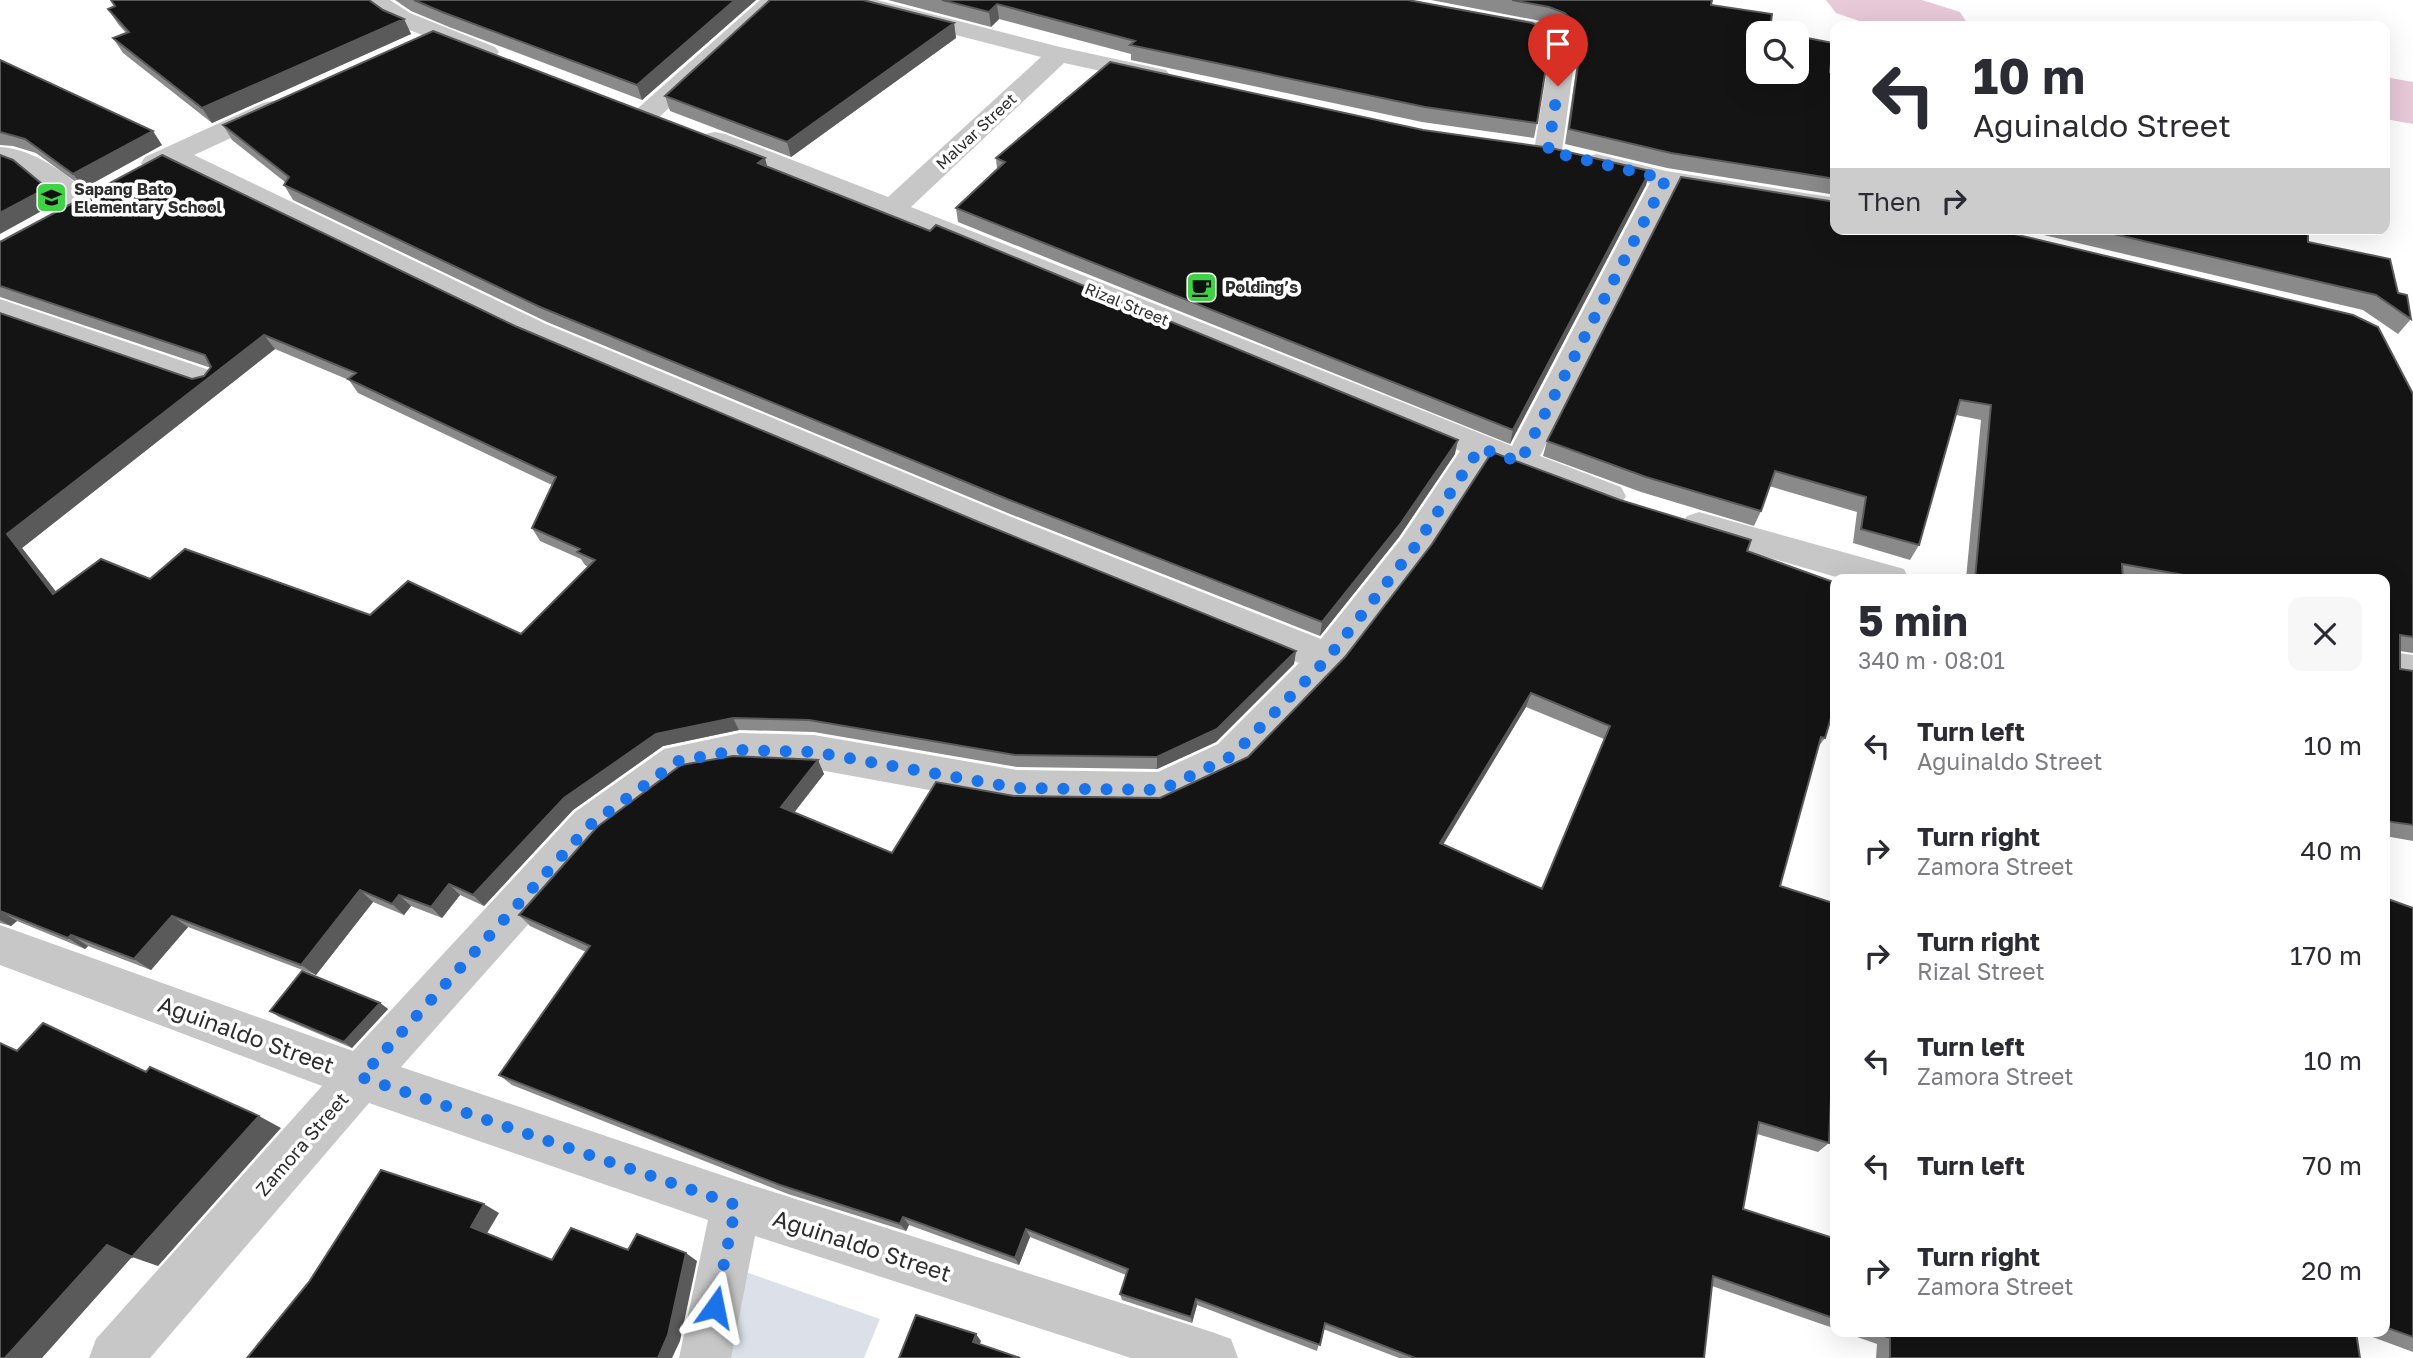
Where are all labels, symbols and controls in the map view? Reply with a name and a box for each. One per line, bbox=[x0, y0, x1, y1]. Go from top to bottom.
pin bbox=[1528, 14, 1588, 86]
map controls bbox=[1746, 21, 1809, 84]
button: search bbox=[1746, 21, 1809, 84]
icon: arrive bbox=[1539, 25, 1577, 63]
text: 10 m bbox=[1973, 46, 2085, 105]
icon: left bbox=[1858, 49, 1949, 140]
street label: Malvar Street bbox=[932, 89, 1020, 173]
text: Aguinaldo Street bbox=[1973, 106, 2231, 144]
place label: Sapang Bato Elementary School bbox=[74, 179, 223, 217]
school or university icon: Sapang Bato Elementary School bbox=[34, 181, 68, 215]
icon: right bbox=[1935, 182, 1973, 220]
text: Then bbox=[1858, 186, 1921, 217]
cafe icon: Polding’s bbox=[1185, 270, 1219, 304]
place label: Polding’s bbox=[1225, 277, 1298, 297]
street label: Rizal Street bbox=[1082, 278, 1172, 330]
text: 5 min bbox=[1858, 595, 1968, 645]
button: close bbox=[2288, 597, 2362, 671]
text: 340 m · 08:01 bbox=[1858, 646, 2005, 674]
text: Turn left bbox=[1917, 716, 2025, 747]
icon: left bbox=[1858, 727, 1896, 765]
text: 10 m bbox=[2304, 730, 2362, 761]
text: Aguinaldo Street bbox=[1917, 747, 2102, 775]
text: Turn right bbox=[1917, 821, 2040, 852]
icon: right bbox=[1858, 832, 1896, 870]
text: 40 m bbox=[2301, 835, 2362, 866]
text: Zamora Street bbox=[1917, 852, 2074, 880]
text: Turn right bbox=[1917, 926, 2040, 957]
icon: right bbox=[1858, 937, 1896, 975]
text: 170 m bbox=[2290, 940, 2362, 971]
text: Rizal Street bbox=[1917, 957, 2045, 985]
street label: Aguinaldo Street bbox=[154, 989, 338, 1079]
text: Turn left bbox=[1917, 1031, 2025, 1062]
icon: left bbox=[1858, 1042, 1896, 1080]
text: 10 m bbox=[2304, 1045, 2362, 1076]
text: Zamora Street bbox=[1917, 1062, 2074, 1090]
street label: Zamora Street bbox=[251, 1087, 353, 1200]
icon: left bbox=[1858, 1147, 1896, 1185]
text: Turn left bbox=[1917, 1150, 2025, 1181]
text: 70 m bbox=[2303, 1150, 2362, 1181]
street label: Aguinaldo Street bbox=[770, 1203, 955, 1287]
text: Turn right bbox=[1917, 1241, 2040, 1272]
icon: right bbox=[1858, 1252, 1896, 1290]
text: 20 m bbox=[2301, 1255, 2362, 1286]
position arrow bbox=[678, 1270, 752, 1344]
text: Zamora Street bbox=[1917, 1272, 2074, 1300]

